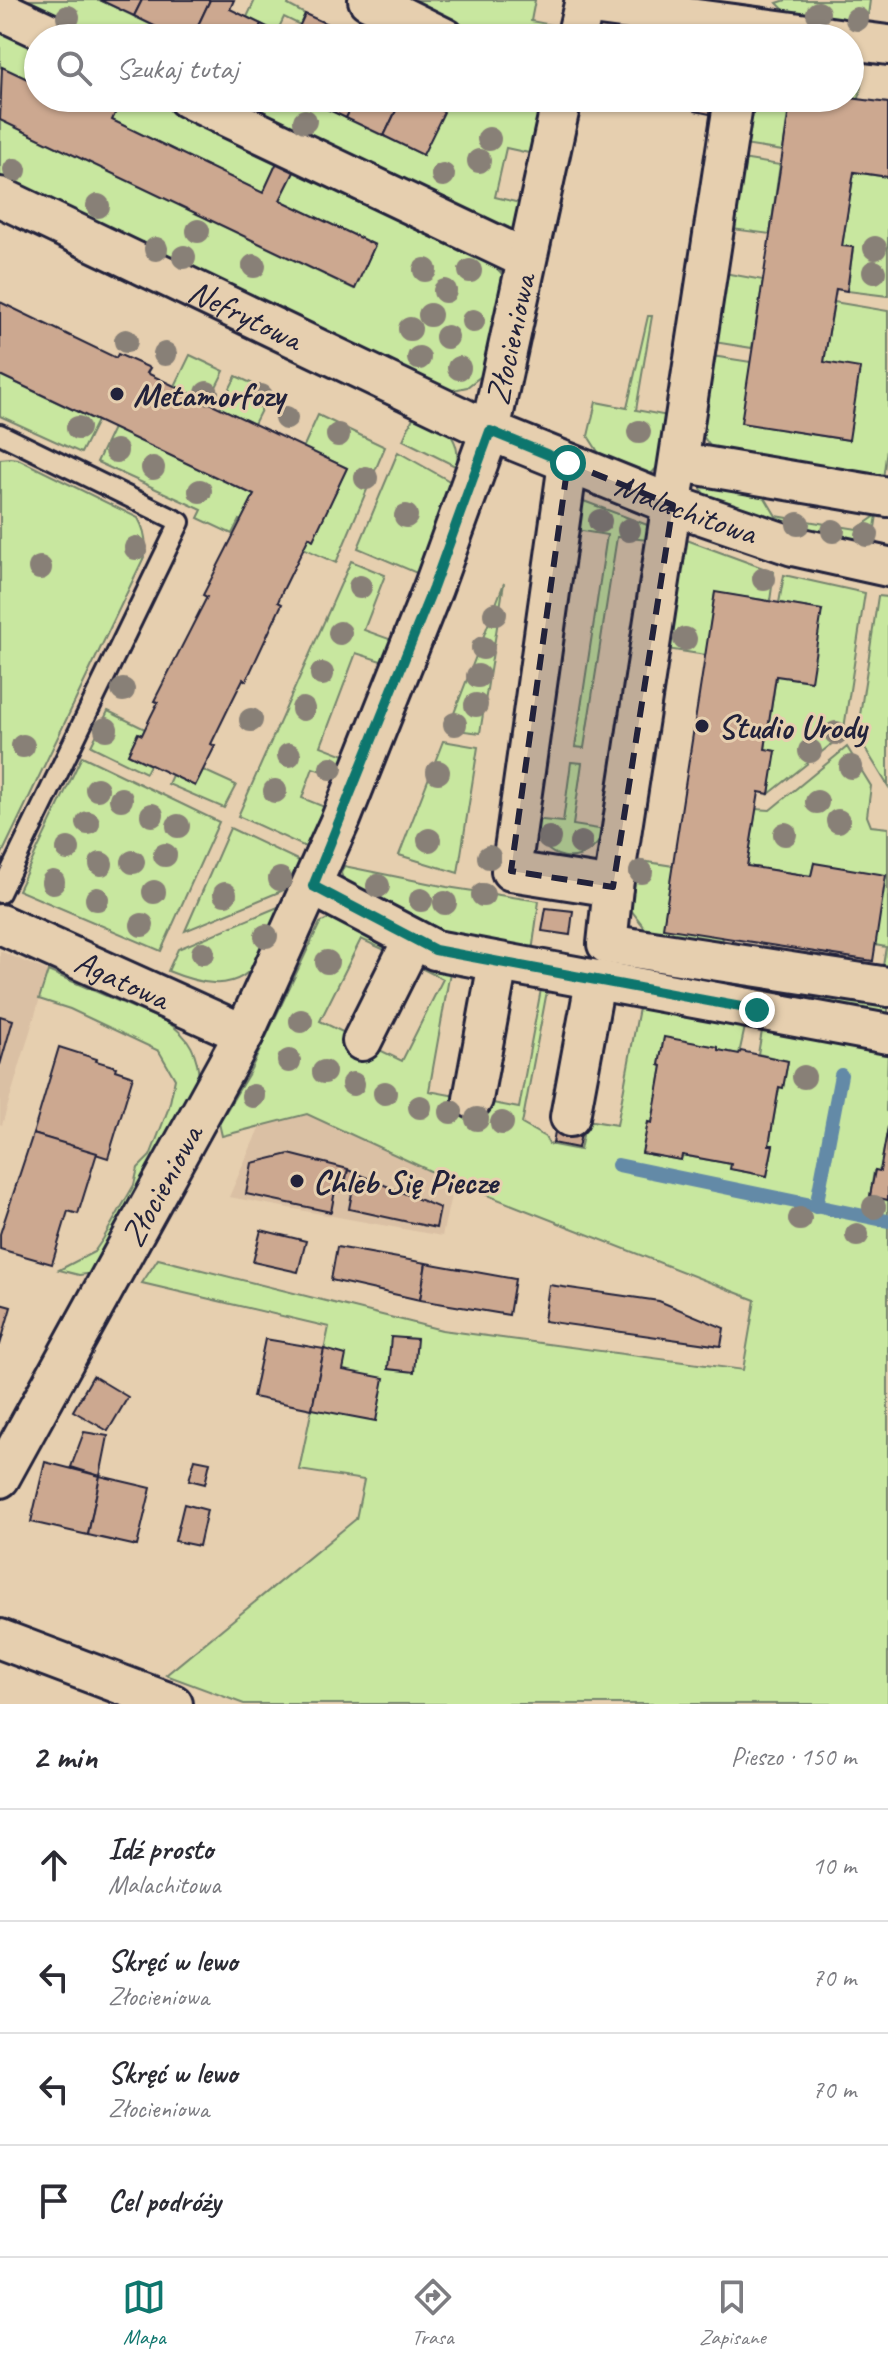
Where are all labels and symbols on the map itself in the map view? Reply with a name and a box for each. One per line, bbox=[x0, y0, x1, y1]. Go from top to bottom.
street label: Złocieniowa bbox=[475, 267, 545, 408]
street label: Nefrytowa bbox=[182, 269, 312, 361]
place label: Metamorfozy bbox=[133, 373, 288, 416]
marker: Metamorfozy bbox=[108, 385, 126, 403]
route start bbox=[550, 445, 586, 481]
street label: Malachitowa bbox=[609, 463, 765, 554]
place label: Studio Urody bbox=[718, 705, 869, 748]
marker: Studio Urody bbox=[693, 717, 711, 735]
street label: Agatowa bbox=[68, 939, 179, 1020]
route end bbox=[739, 992, 775, 1028]
street label: Złocieniowa bbox=[110, 1114, 213, 1254]
place label: Chleb Się Piecze bbox=[313, 1160, 500, 1203]
marker: Chleb Się Piecze bbox=[288, 1172, 306, 1190]

